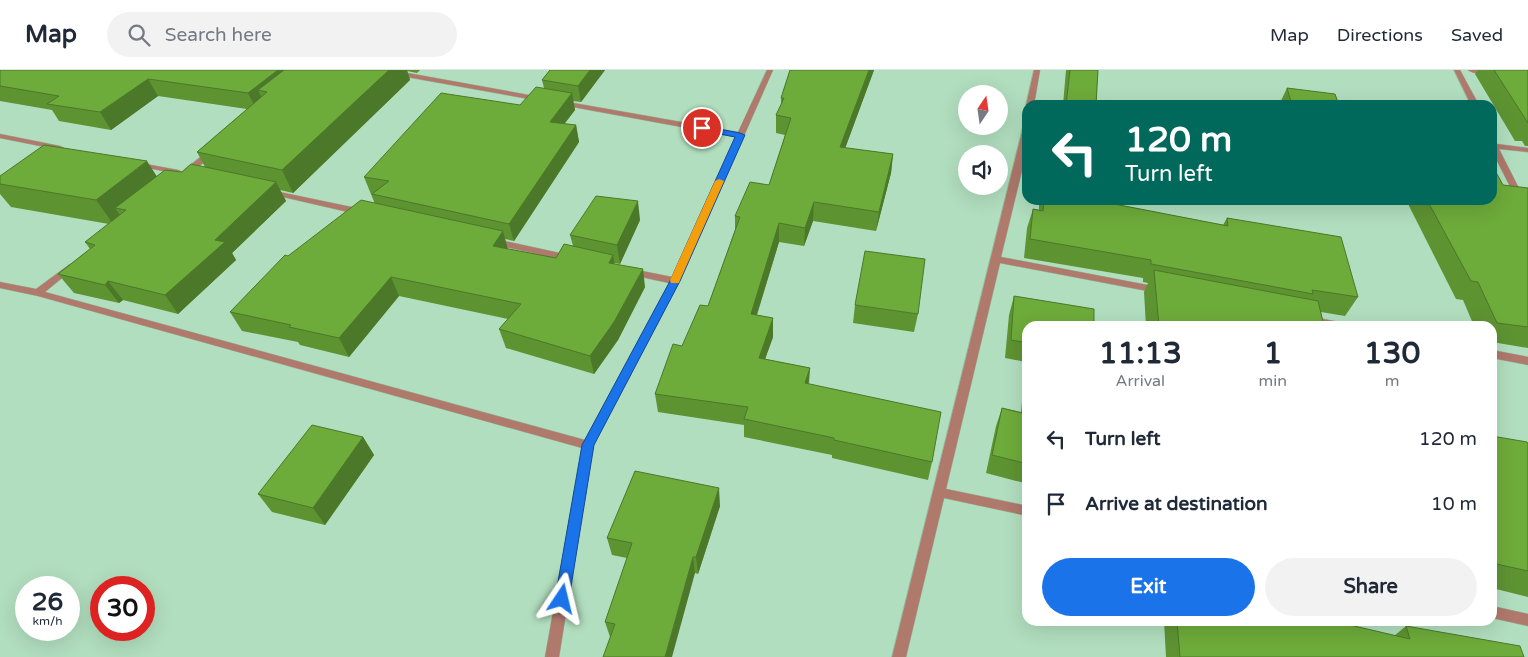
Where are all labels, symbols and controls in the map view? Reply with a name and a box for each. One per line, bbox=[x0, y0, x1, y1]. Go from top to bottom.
search box bbox=[107, 12, 457, 57]
text: Map bbox=[25, 20, 77, 49]
icon: search bbox=[125, 21, 153, 49]
text: Search here bbox=[165, 24, 272, 46]
text: Map bbox=[1270, 24, 1309, 46]
text: Directions bbox=[1337, 24, 1423, 46]
text: Saved bbox=[1451, 24, 1503, 46]
north arrow bbox=[958, 85, 1008, 135]
map controls bbox=[958, 85, 1008, 195]
pin bbox=[681, 107, 723, 149]
icon: arrive bbox=[688, 114, 716, 142]
text: 120 m bbox=[1125, 119, 1232, 161]
icon: left bbox=[1042, 120, 1107, 185]
button: sound bbox=[958, 145, 1008, 195]
text: Turn left bbox=[1125, 161, 1213, 187]
text: 11:13 bbox=[1099, 335, 1182, 372]
text: 1 bbox=[1263, 335, 1282, 372]
text: 130 bbox=[1364, 335, 1420, 372]
text: Arrival bbox=[1116, 371, 1165, 391]
text: min bbox=[1259, 371, 1287, 391]
text: m bbox=[1385, 371, 1399, 391]
icon: left bbox=[1042, 425, 1070, 453]
text: Turn left bbox=[1085, 428, 1161, 450]
text: 120 m bbox=[1419, 428, 1477, 450]
icon: arrive bbox=[1042, 490, 1070, 518]
text: Arrive at destination bbox=[1085, 493, 1268, 515]
text: 10 m bbox=[1431, 493, 1477, 515]
button: Exit bbox=[1042, 558, 1255, 616]
button: Share bbox=[1265, 558, 1477, 616]
position arrow bbox=[535, 572, 587, 624]
speed limit sign: 30 bbox=[90, 576, 155, 641]
text: 26 bbox=[32, 587, 63, 617]
text: km/h bbox=[32, 614, 63, 628]

